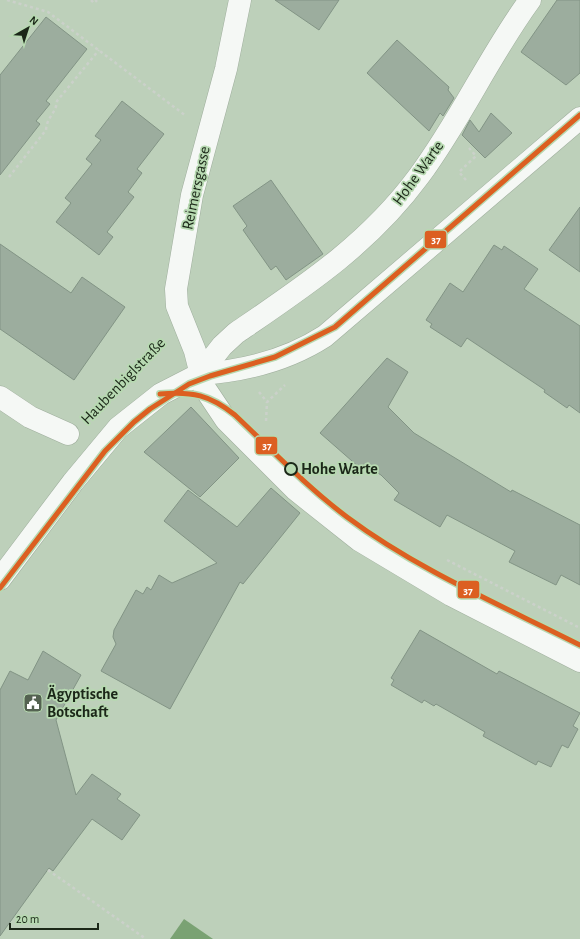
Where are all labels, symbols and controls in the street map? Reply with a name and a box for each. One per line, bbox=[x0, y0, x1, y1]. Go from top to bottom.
north arrow bbox=[8, 8, 48, 48]
text: N bbox=[28, 14, 40, 27]
street label: Hohe Warte bbox=[390, 138, 446, 208]
street label: Reimersgasse bbox=[179, 145, 213, 231]
line badge: 37 bbox=[424, 230, 447, 249]
text: 37 bbox=[431, 234, 441, 245]
street label: Haubenbiglstraße bbox=[78, 335, 168, 427]
line badge: 37 bbox=[255, 436, 278, 455]
text: 37 bbox=[262, 440, 272, 451]
place label: Hohe Warte bbox=[301, 461, 378, 477]
marker: Hohe Warte bbox=[284, 462, 298, 476]
line badge: 37 bbox=[457, 580, 480, 599]
text: 37 bbox=[463, 585, 473, 596]
place label: Ägyptische Botschaft bbox=[47, 684, 119, 720]
public building icon: Ägyptische Botschaft bbox=[22, 692, 44, 714]
scale bar bbox=[10, 905, 98, 931]
text: 20 m bbox=[16, 913, 39, 925]

